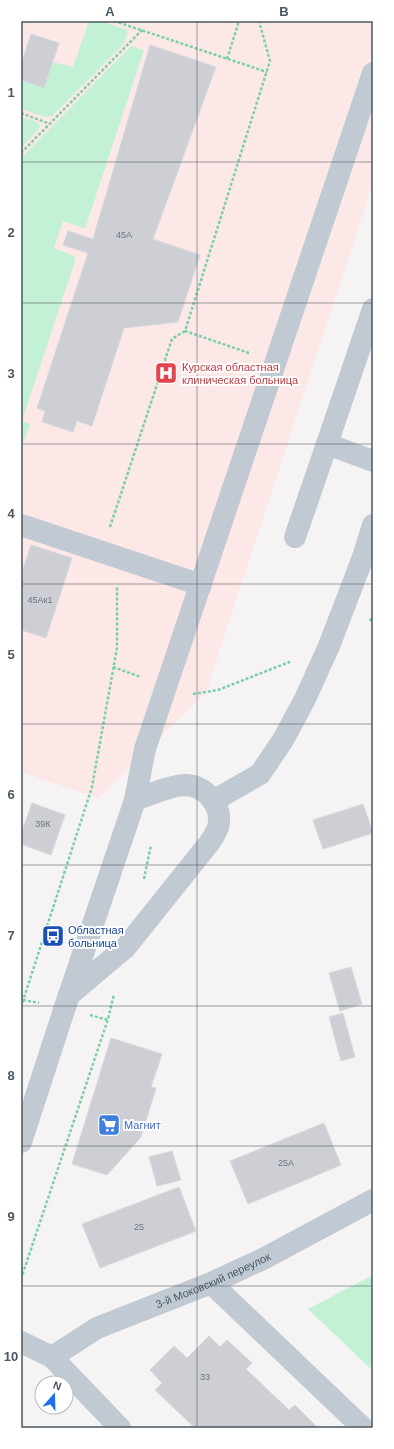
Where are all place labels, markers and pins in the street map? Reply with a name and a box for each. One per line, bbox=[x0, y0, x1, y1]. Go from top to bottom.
hospital icon: Курская областная клиническая больница bbox=[153, 360, 179, 386]
place label: Курская областная клиническая больница bbox=[182, 361, 299, 386]
bus stop icon: Областная больница bbox=[40, 923, 66, 949]
place label: Областная больница bbox=[68, 924, 124, 949]
supermarket icon: Магнит bbox=[96, 1112, 122, 1138]
place label: Магнит bbox=[124, 1119, 161, 1131]

